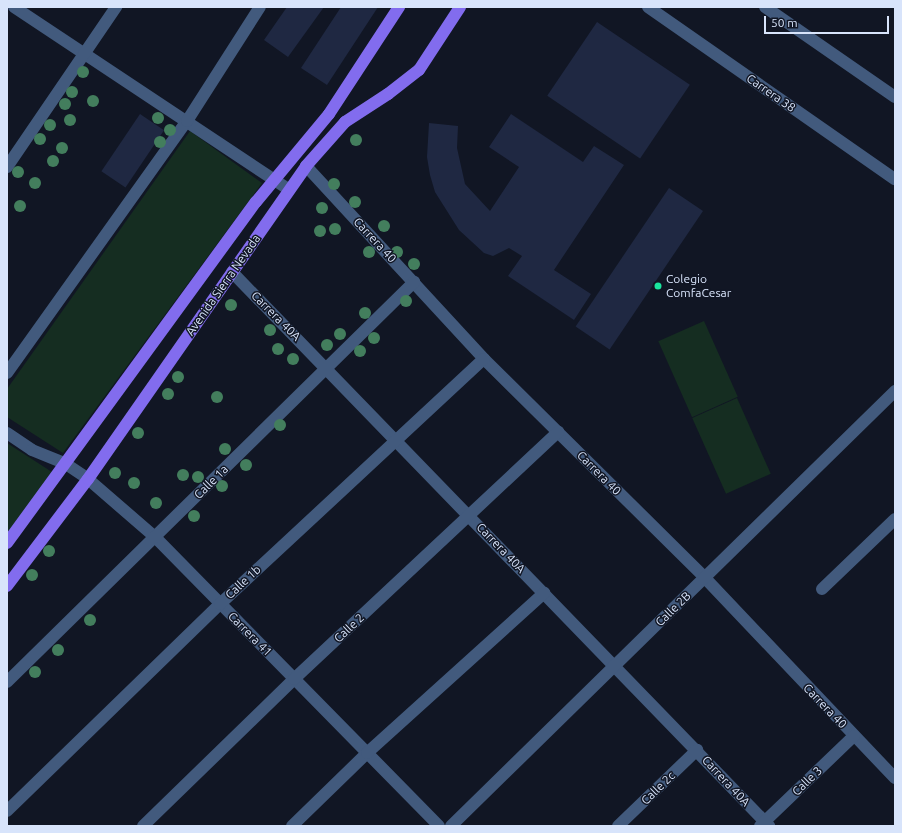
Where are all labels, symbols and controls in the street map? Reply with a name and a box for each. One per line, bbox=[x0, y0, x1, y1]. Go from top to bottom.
scale bar bbox=[766, 8, 891, 34]
text: 50 m bbox=[771, 16, 798, 29]
street label: Carrera 38 bbox=[744, 71, 798, 115]
street label: Carrera 40 bbox=[351, 215, 399, 265]
street label: Avenida Sierra Nevada bbox=[183, 232, 263, 338]
place label: Colegio ComfaCesar bbox=[666, 272, 731, 300]
marker: Colegio ComfaCesar bbox=[653, 281, 663, 291]
street label: Carrera 40A bbox=[248, 288, 304, 344]
street label: Carrera 40 bbox=[574, 448, 624, 498]
street label: Calle 1a bbox=[191, 462, 231, 502]
street label: Carrera 40A bbox=[474, 520, 528, 576]
street label: Calle 1b bbox=[222, 562, 264, 602]
street label: Calle 2B bbox=[652, 589, 694, 629]
street label: Carrera 41 bbox=[225, 609, 275, 659]
street label: Calle 2 bbox=[331, 610, 367, 646]
street label: Carrera 40 bbox=[800, 681, 850, 731]
street label: Carrera 40A bbox=[699, 753, 753, 809]
street label: Calle 3 bbox=[789, 763, 825, 799]
street label: Calle 2c bbox=[638, 768, 678, 808]

